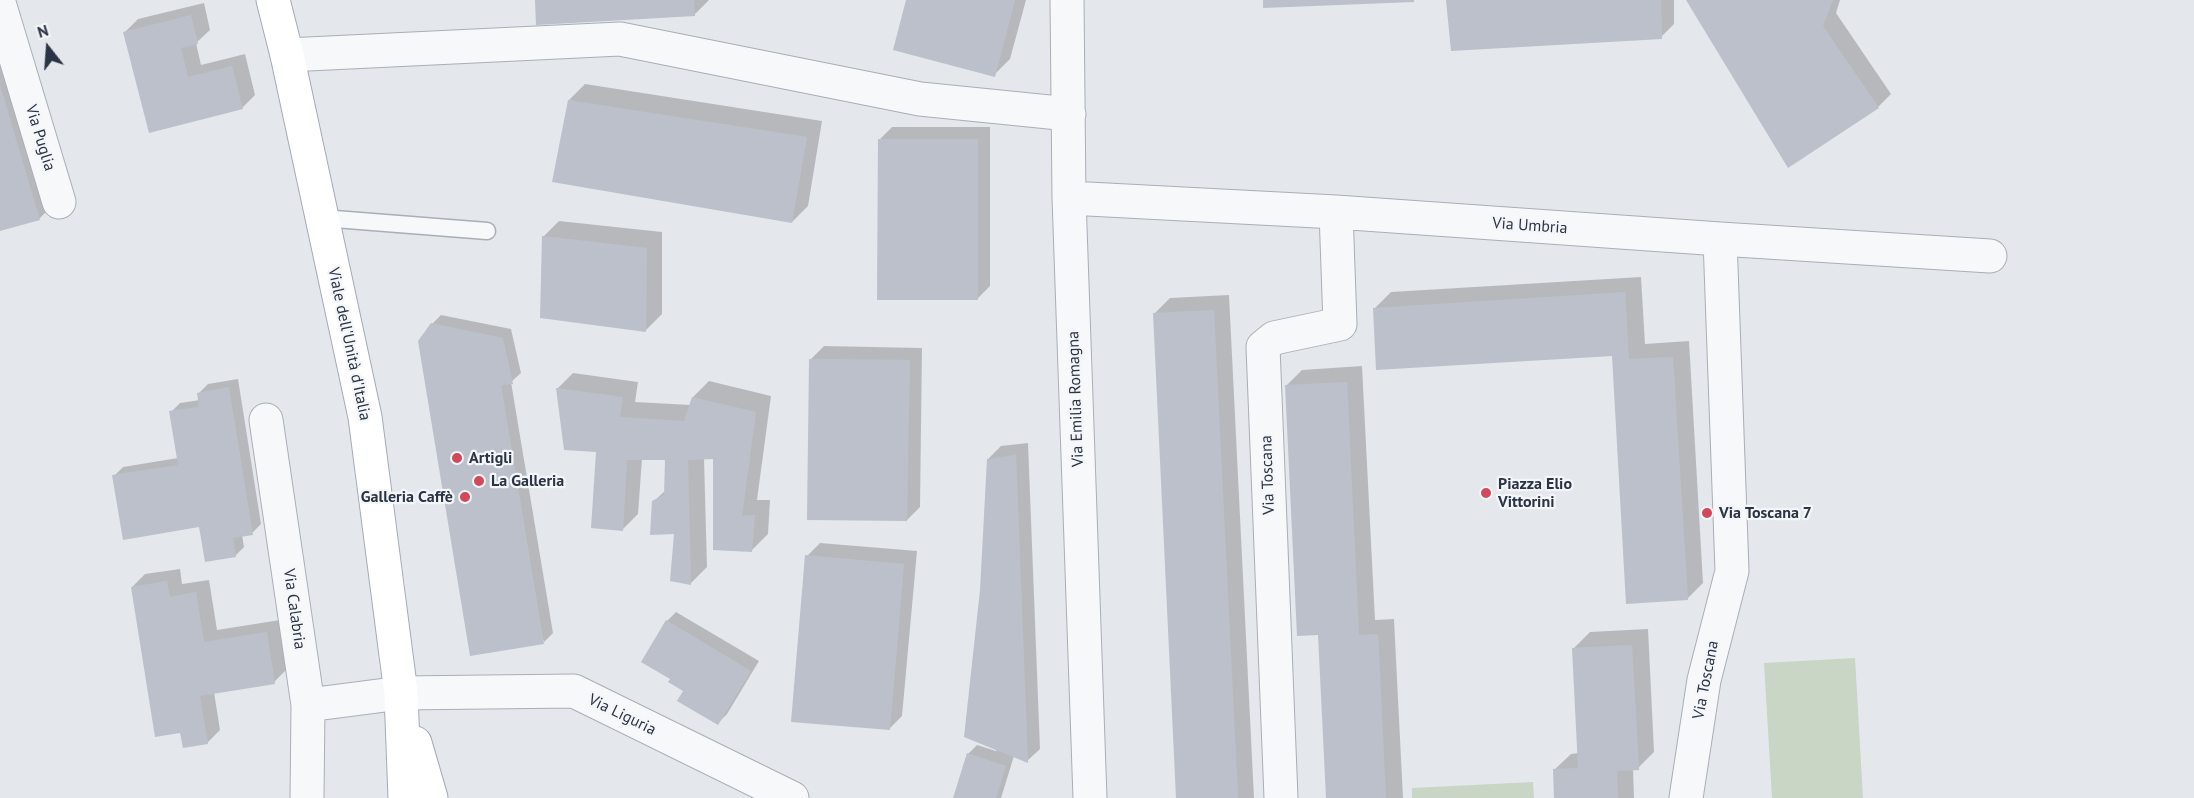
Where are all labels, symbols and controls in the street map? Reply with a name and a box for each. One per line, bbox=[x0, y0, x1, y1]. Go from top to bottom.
north arrow bbox=[18, 18, 78, 78]
text: N bbox=[35, 20, 51, 42]
street label: Via Puglia bbox=[21, 103, 59, 173]
street label: Via Umbria bbox=[1492, 214, 1568, 238]
street label: Viale dell'Unità d'Italia bbox=[323, 266, 375, 422]
street label: Via Emilia Romagna bbox=[1064, 331, 1088, 467]
street label: Via Toscana bbox=[1257, 435, 1279, 515]
place label: Artigli bbox=[469, 448, 512, 468]
marker: Artigli bbox=[450, 451, 464, 465]
place label: La Galleria bbox=[491, 471, 564, 491]
marker: La Galleria bbox=[472, 474, 486, 488]
place label: Piazza Elio Vittorini bbox=[1498, 474, 1572, 512]
marker: Piazza Elio Vittorini bbox=[1479, 486, 1493, 500]
place label: Galleria Caffè bbox=[361, 487, 453, 507]
marker: Galleria Caffè bbox=[458, 490, 472, 504]
place label: Via Toscana 7 bbox=[1719, 503, 1812, 523]
marker: Via Toscana 7 bbox=[1700, 506, 1714, 520]
street label: Via Calabria bbox=[279, 567, 309, 651]
street label: Via Toscana bbox=[1689, 639, 1723, 721]
street label: Via Liguria bbox=[585, 690, 659, 740]

